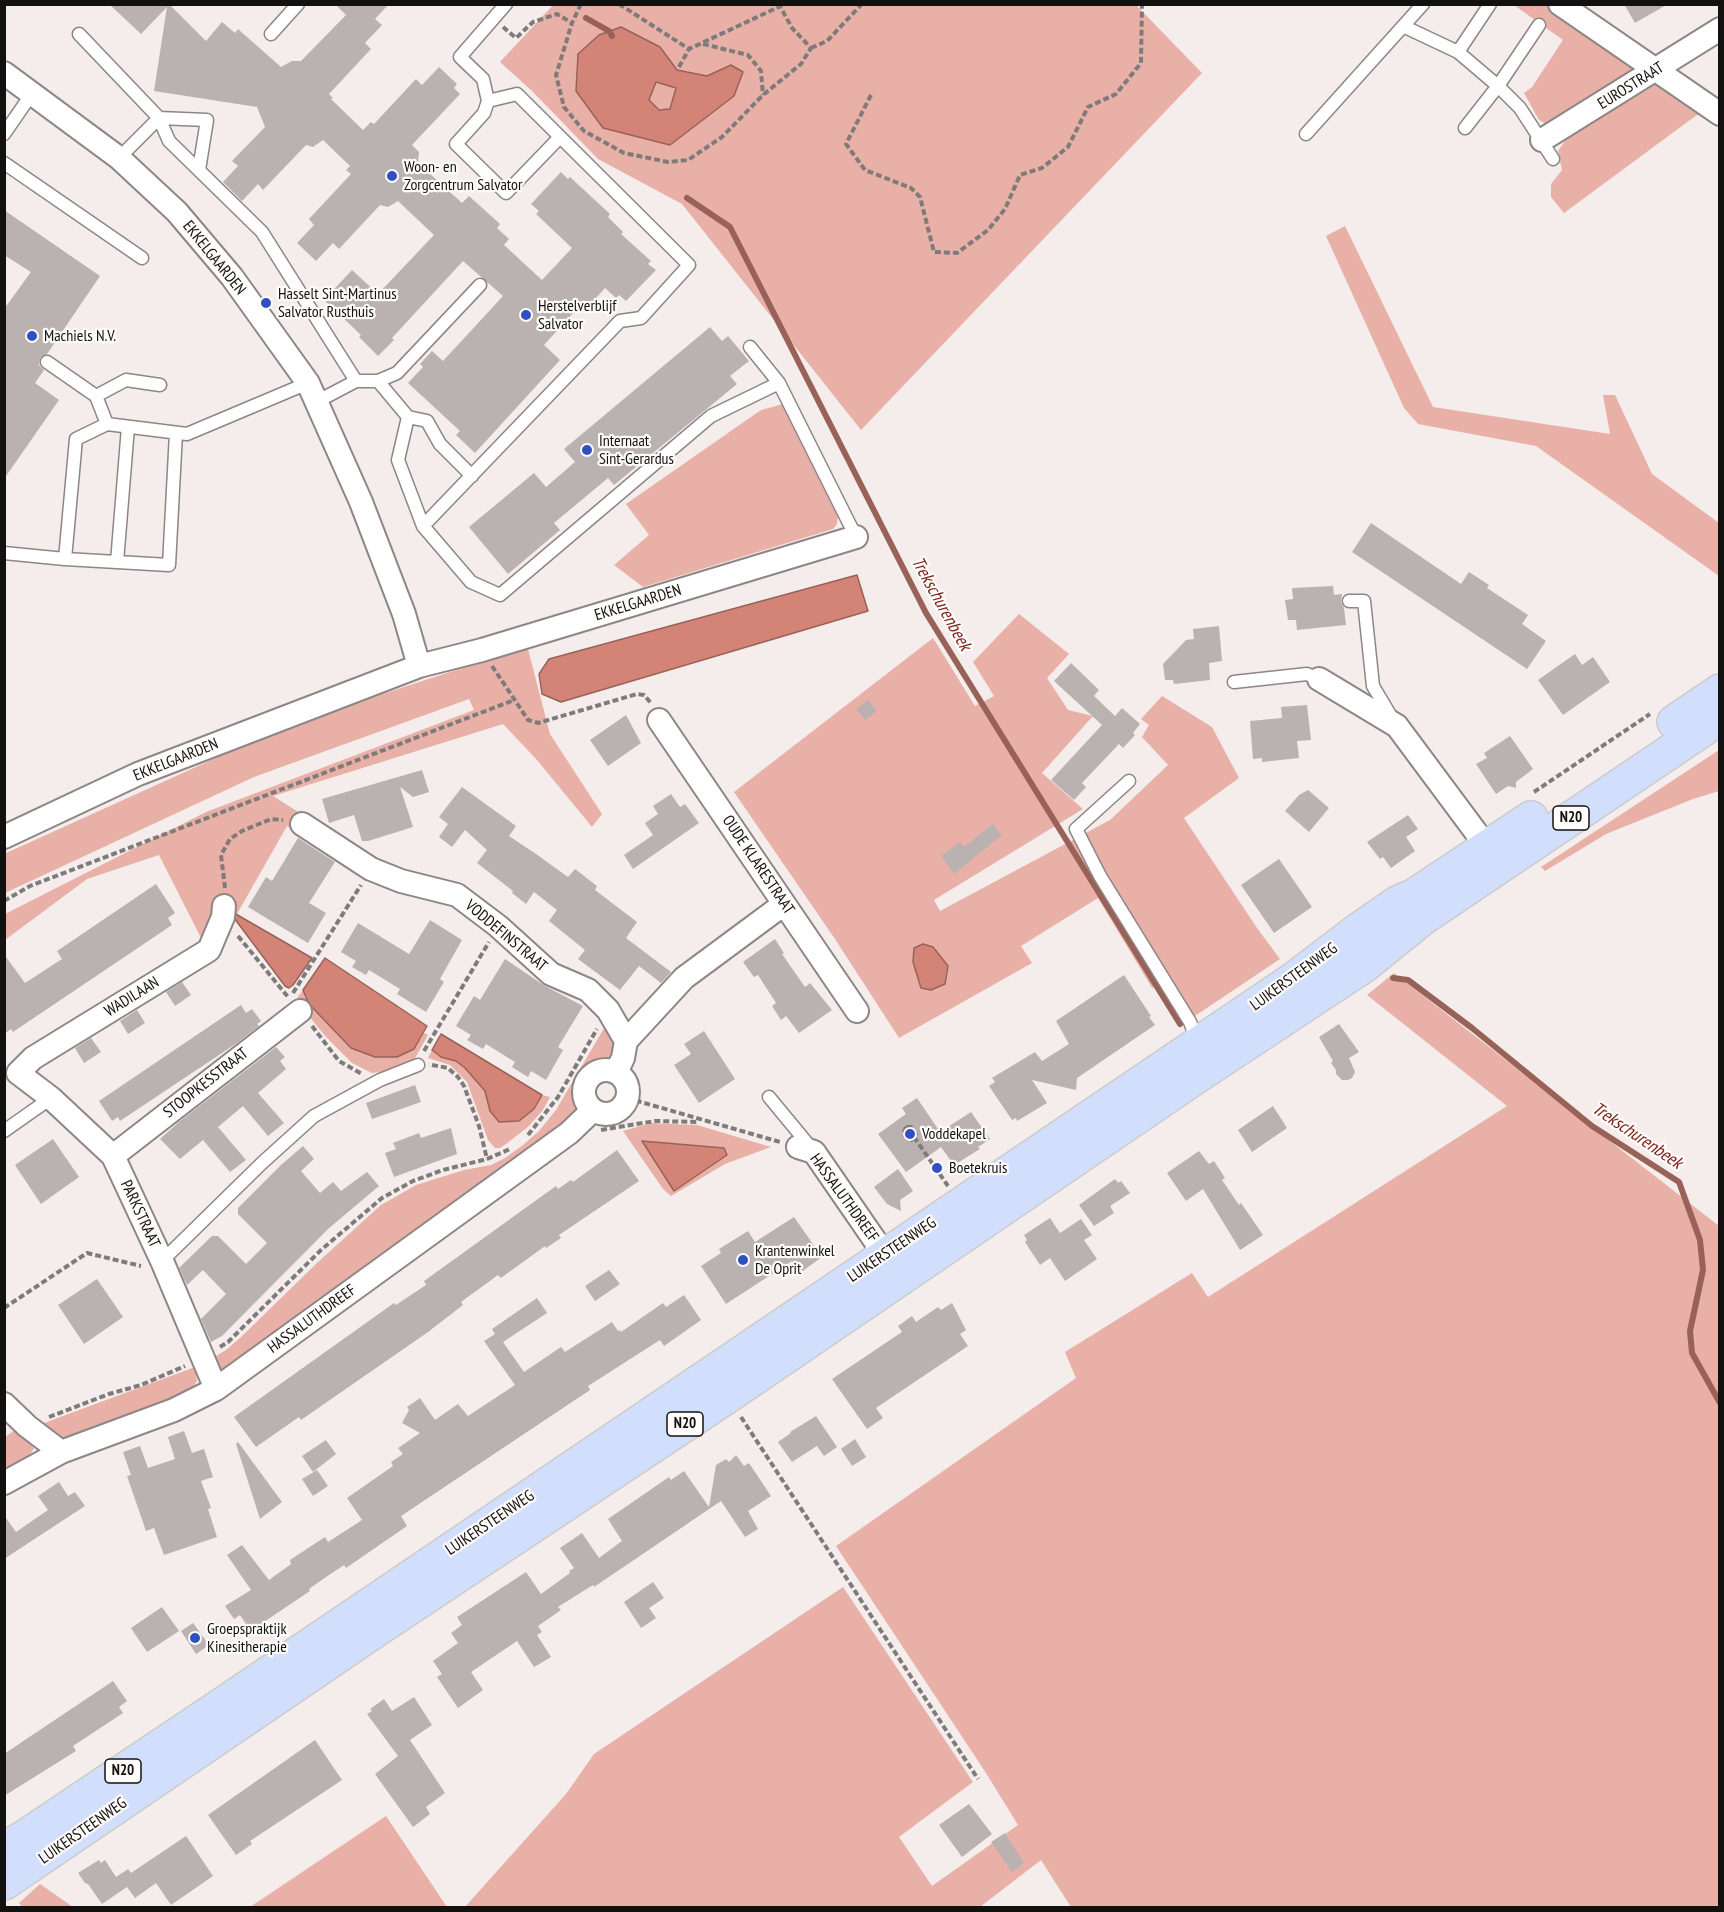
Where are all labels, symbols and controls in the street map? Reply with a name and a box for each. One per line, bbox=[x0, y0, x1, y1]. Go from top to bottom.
street label: EUROSTRAAT bbox=[1595, 58, 1667, 114]
place label: Woon- en Zorgcentrum Salvator bbox=[404, 157, 522, 195]
marker: Woon- en Zorgcentrum Salvator bbox=[385, 169, 399, 183]
street label: EKKELGAARDEN bbox=[178, 217, 250, 299]
place label: Hasselt Sint-Martinus Salvator Rusthuis bbox=[278, 284, 397, 322]
marker: Hasselt Sint-Martinus Salvator Rusthuis bbox=[259, 296, 273, 310]
place label: Herstelverblijf Salvator bbox=[538, 296, 616, 334]
marker: Herstelverblijf Salvator bbox=[519, 308, 533, 322]
place label: Machiels N.V. bbox=[44, 326, 116, 346]
marker: Machiels N.V. bbox=[25, 329, 39, 343]
place label: Internaat Sint-Gerardus bbox=[599, 431, 674, 469]
marker: Internaat Sint-Gerardus bbox=[580, 443, 594, 457]
water label: Trekschurenbeek bbox=[906, 553, 976, 655]
street label: EKKELGAARDEN bbox=[592, 581, 684, 625]
street label: EKKELGAARDEN bbox=[131, 734, 221, 786]
road number: N20 bbox=[1553, 806, 1589, 830]
street label: OUDE KLARESTRAAT bbox=[718, 812, 798, 918]
street label: VODDEFINSTRAAT bbox=[461, 896, 551, 976]
street label: LUIKERSTEENWEG bbox=[1247, 939, 1341, 1015]
street label: WADILAAN bbox=[101, 973, 163, 1021]
street label: STOOPKESSTRAAT bbox=[160, 1044, 252, 1122]
water label: Trekschurenbeek bbox=[1588, 1098, 1686, 1174]
place label: Voddekapel bbox=[922, 1124, 986, 1144]
marker: Voddekapel bbox=[903, 1127, 917, 1141]
street label: HASSALUTHDREEF bbox=[806, 1150, 882, 1246]
place label: Boetekruis bbox=[949, 1158, 1007, 1178]
marker: Boetekruis bbox=[930, 1161, 944, 1175]
street label: PARKSTRAAT bbox=[116, 1177, 164, 1251]
street label: LUIKERSTEENWEG bbox=[844, 1213, 940, 1287]
place label: Krantenwinkel De Oprit bbox=[755, 1241, 835, 1279]
marker: Krantenwinkel De Oprit bbox=[736, 1253, 750, 1267]
street label: HASSALUTHDREEF bbox=[264, 1281, 360, 1357]
road number: N20 bbox=[667, 1412, 703, 1436]
street label: LUIKERSTEENWEG bbox=[442, 1486, 538, 1560]
place label: Groepspraktijk Kinesitherapie bbox=[207, 1619, 287, 1657]
marker: Groepspraktijk Kinesitherapie bbox=[188, 1631, 202, 1645]
road number: N20 bbox=[105, 1759, 141, 1783]
street label: LUIKERSTEENWEG bbox=[35, 1794, 131, 1868]

